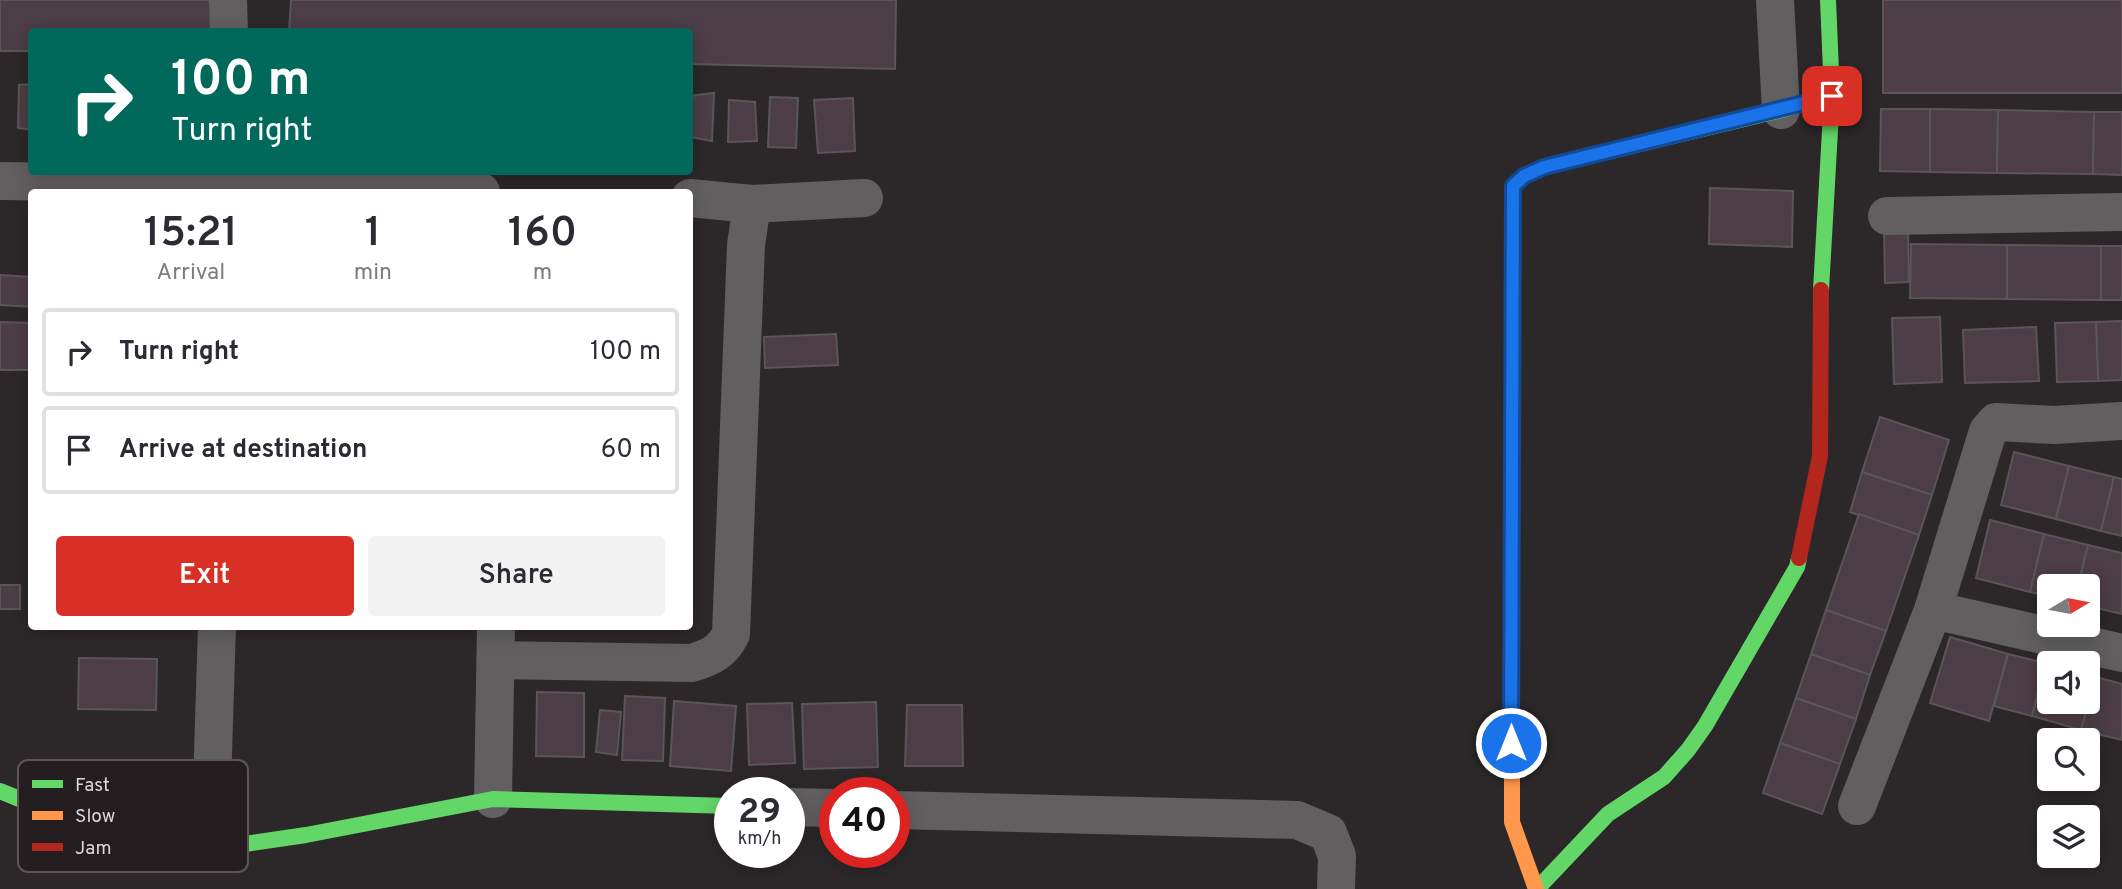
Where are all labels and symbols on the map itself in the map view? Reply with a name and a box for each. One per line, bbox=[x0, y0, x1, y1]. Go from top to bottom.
pin bbox=[1802, 66, 1862, 126]
north arrow bbox=[2037, 574, 2100, 637]
position arrow bbox=[1474, 706, 1548, 780]
legend bbox=[18, 760, 248, 872]
text: Fast bbox=[75, 774, 110, 798]
speed limit sign: 40 bbox=[819, 777, 910, 868]
text: Slow bbox=[75, 805, 115, 829]
text: Jam bbox=[75, 837, 112, 861]

